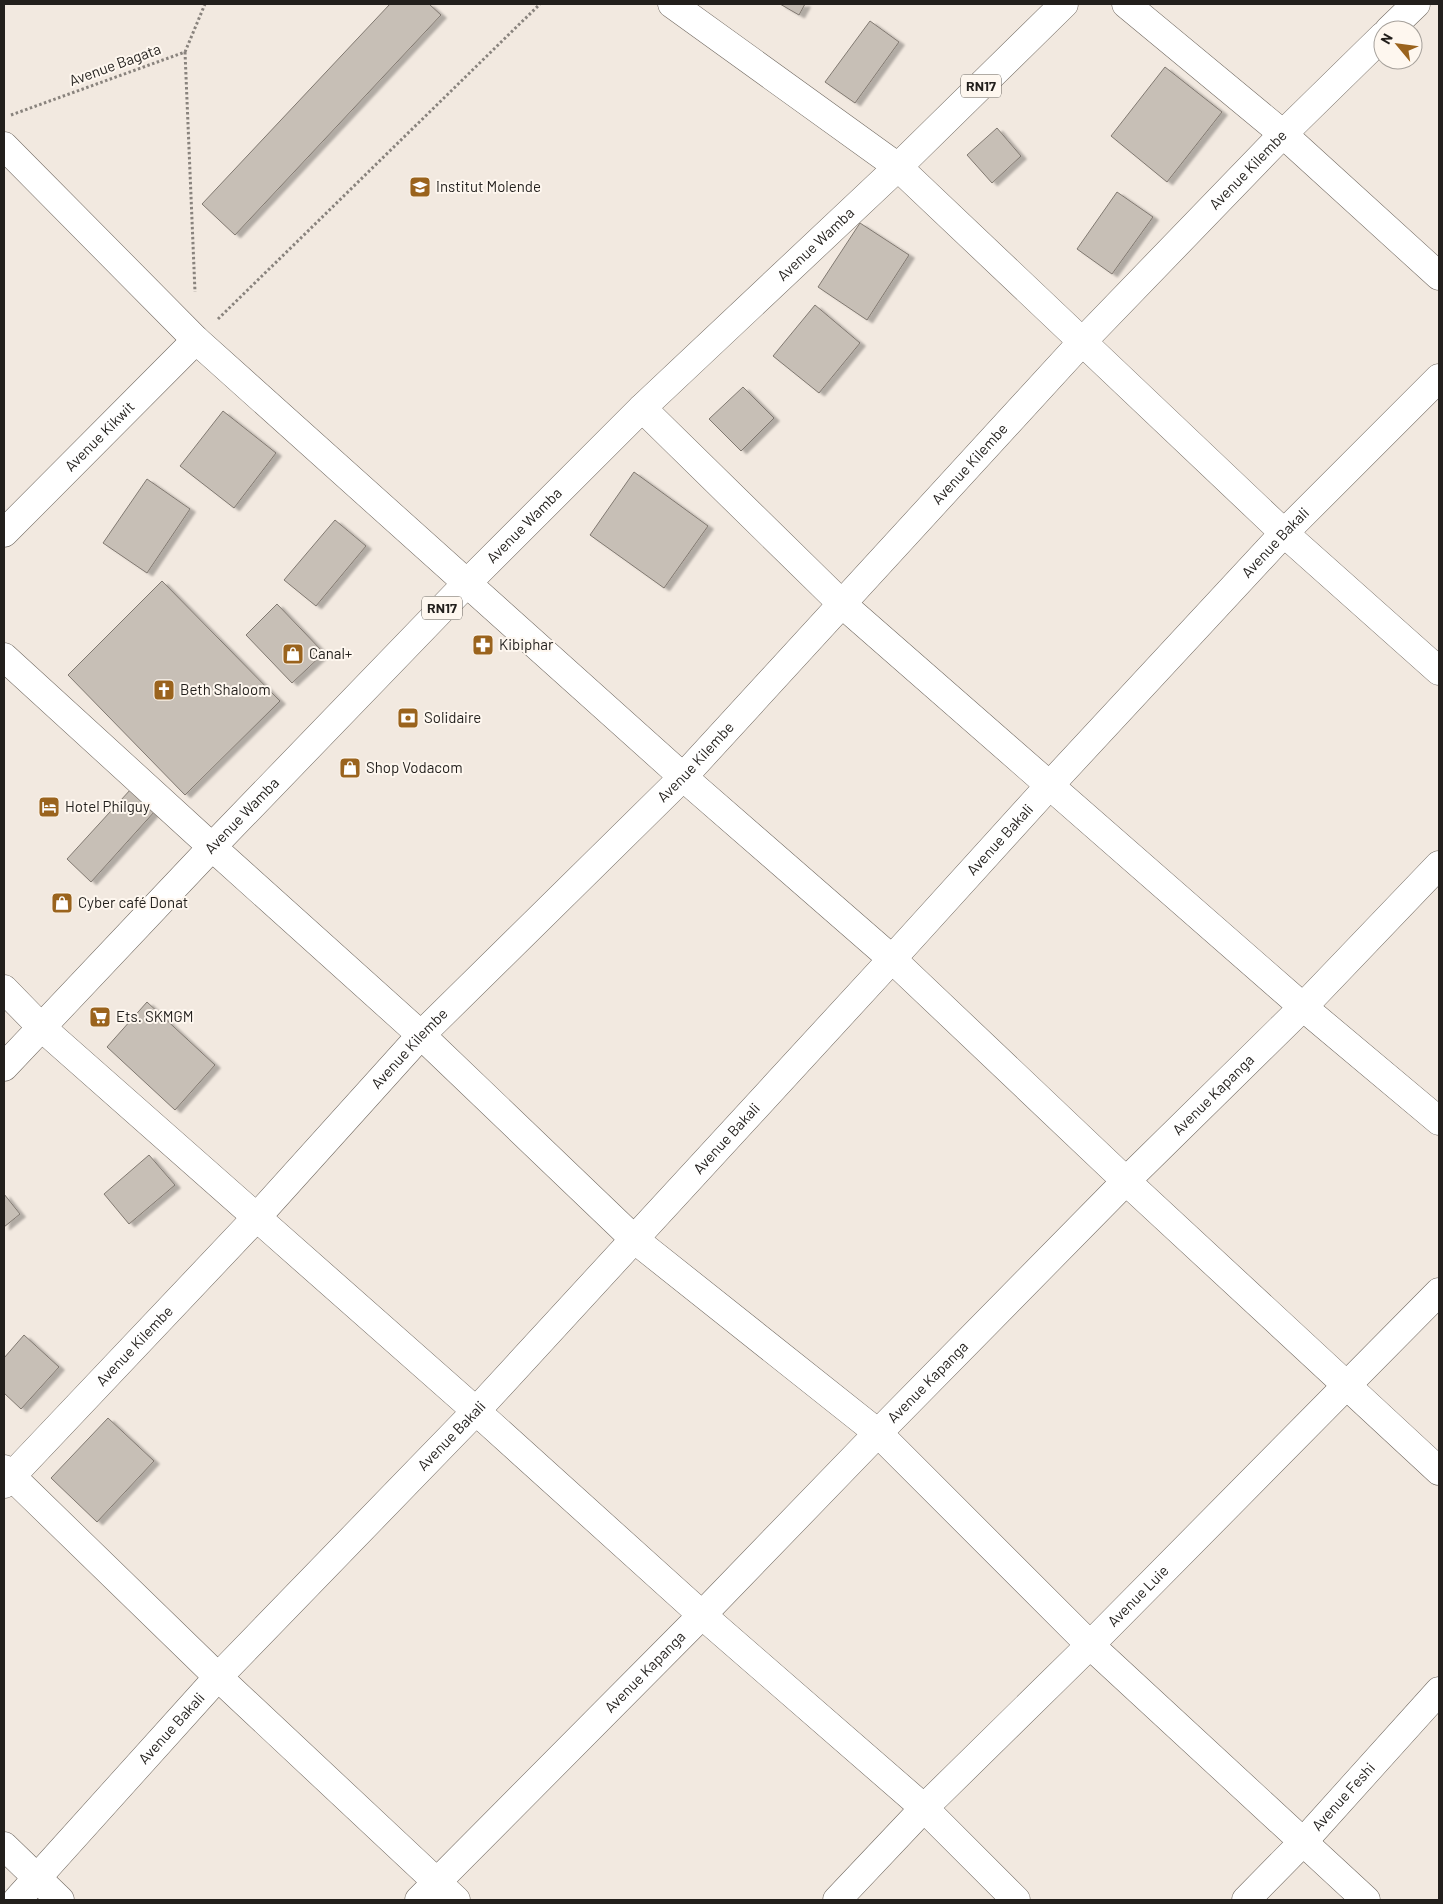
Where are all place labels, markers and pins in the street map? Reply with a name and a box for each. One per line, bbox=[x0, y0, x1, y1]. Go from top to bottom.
school or university icon: Institut Molende bbox=[408, 175, 432, 199]
place label: Institut Molende bbox=[436, 177, 541, 195]
pharmacy icon: Kibiphar bbox=[471, 633, 495, 657]
place label: Kibiphar bbox=[499, 635, 554, 653]
shop icon: Canal+ bbox=[281, 642, 305, 666]
place label: Canal+ bbox=[309, 644, 352, 662]
church icon: Beth Shaloom bbox=[152, 678, 176, 702]
place label: Beth Shaloom bbox=[180, 680, 271, 698]
bank icon: Solidaire bbox=[396, 706, 420, 730]
place label: Solidaire bbox=[424, 708, 481, 726]
shop icon: Shop Vodacom bbox=[338, 756, 362, 780]
place label: Shop Vodacom bbox=[366, 758, 463, 776]
hotel icon: Hotel Philguy bbox=[37, 795, 61, 819]
place label: Hotel Philguy bbox=[65, 797, 150, 815]
shop icon: Cyber café Donat bbox=[50, 891, 74, 915]
place label: Cyber café Donat bbox=[78, 893, 188, 911]
supermarket icon: Ets. SKMGM bbox=[88, 1005, 112, 1029]
place label: Ets. SKMGM bbox=[116, 1007, 194, 1025]

